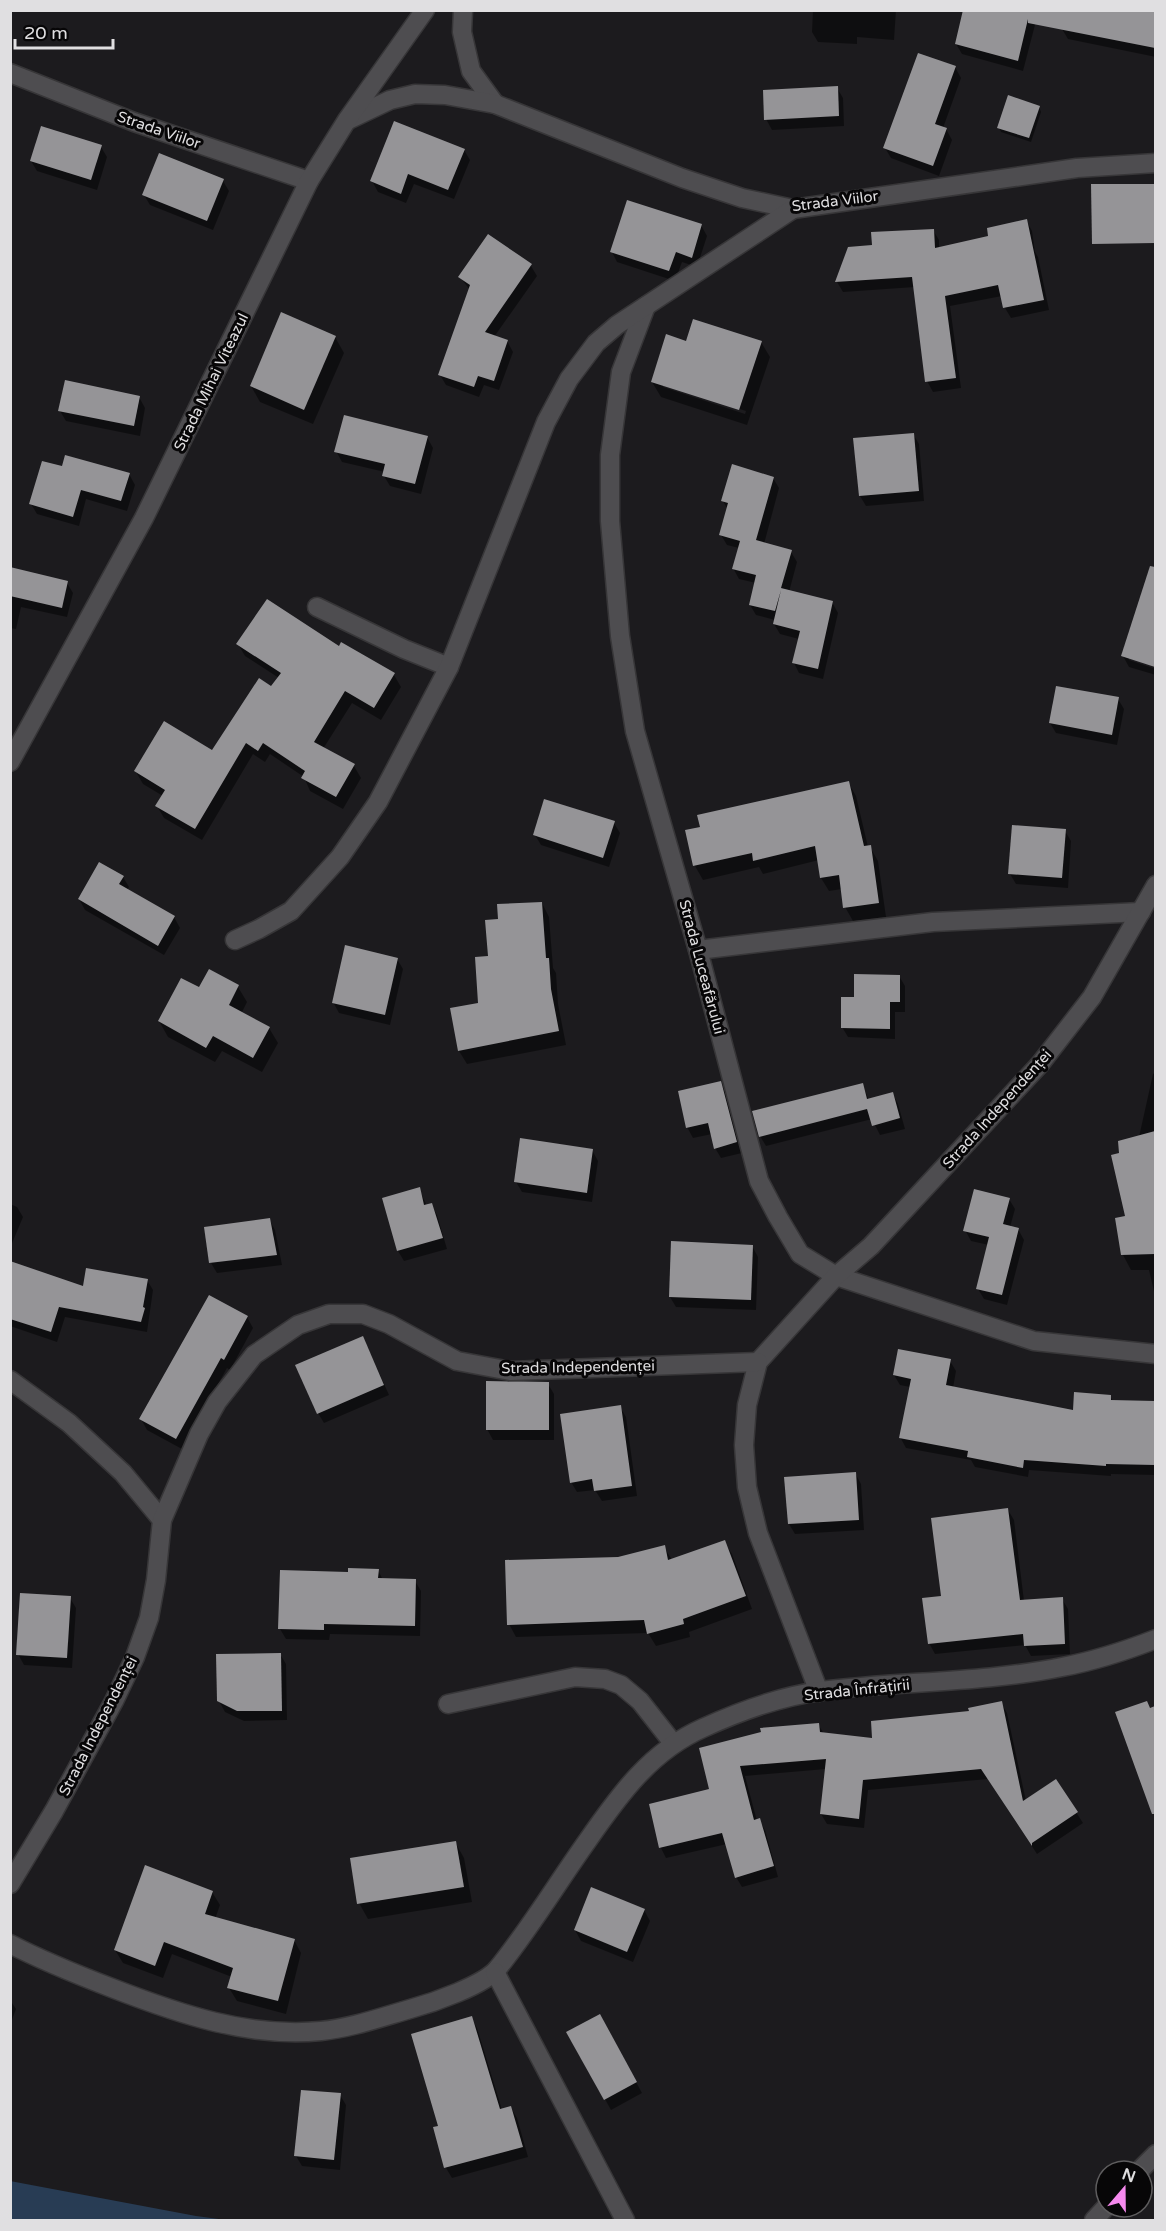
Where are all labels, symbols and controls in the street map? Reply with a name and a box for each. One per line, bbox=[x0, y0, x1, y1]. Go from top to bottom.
scale bar bbox=[15, 12, 112, 50]
text: 20 m bbox=[24, 22, 68, 44]
street label: Strada Viilor bbox=[115, 107, 203, 153]
street label: Strada Viilor bbox=[791, 187, 879, 215]
street label: Strada Mihai Viteazul bbox=[170, 310, 252, 454]
street label: Strada Luceafărului bbox=[675, 898, 729, 1036]
street label: Strada Independenței bbox=[939, 1046, 1055, 1172]
street label: Strada Independenței bbox=[501, 1357, 655, 1377]
street label: Strada Independenței bbox=[55, 1653, 141, 1799]
street label: Strada Înfrățirii bbox=[803, 1676, 911, 1704]
north arrow bbox=[1094, 2159, 1154, 2219]
text: N bbox=[1119, 2164, 1138, 2187]

